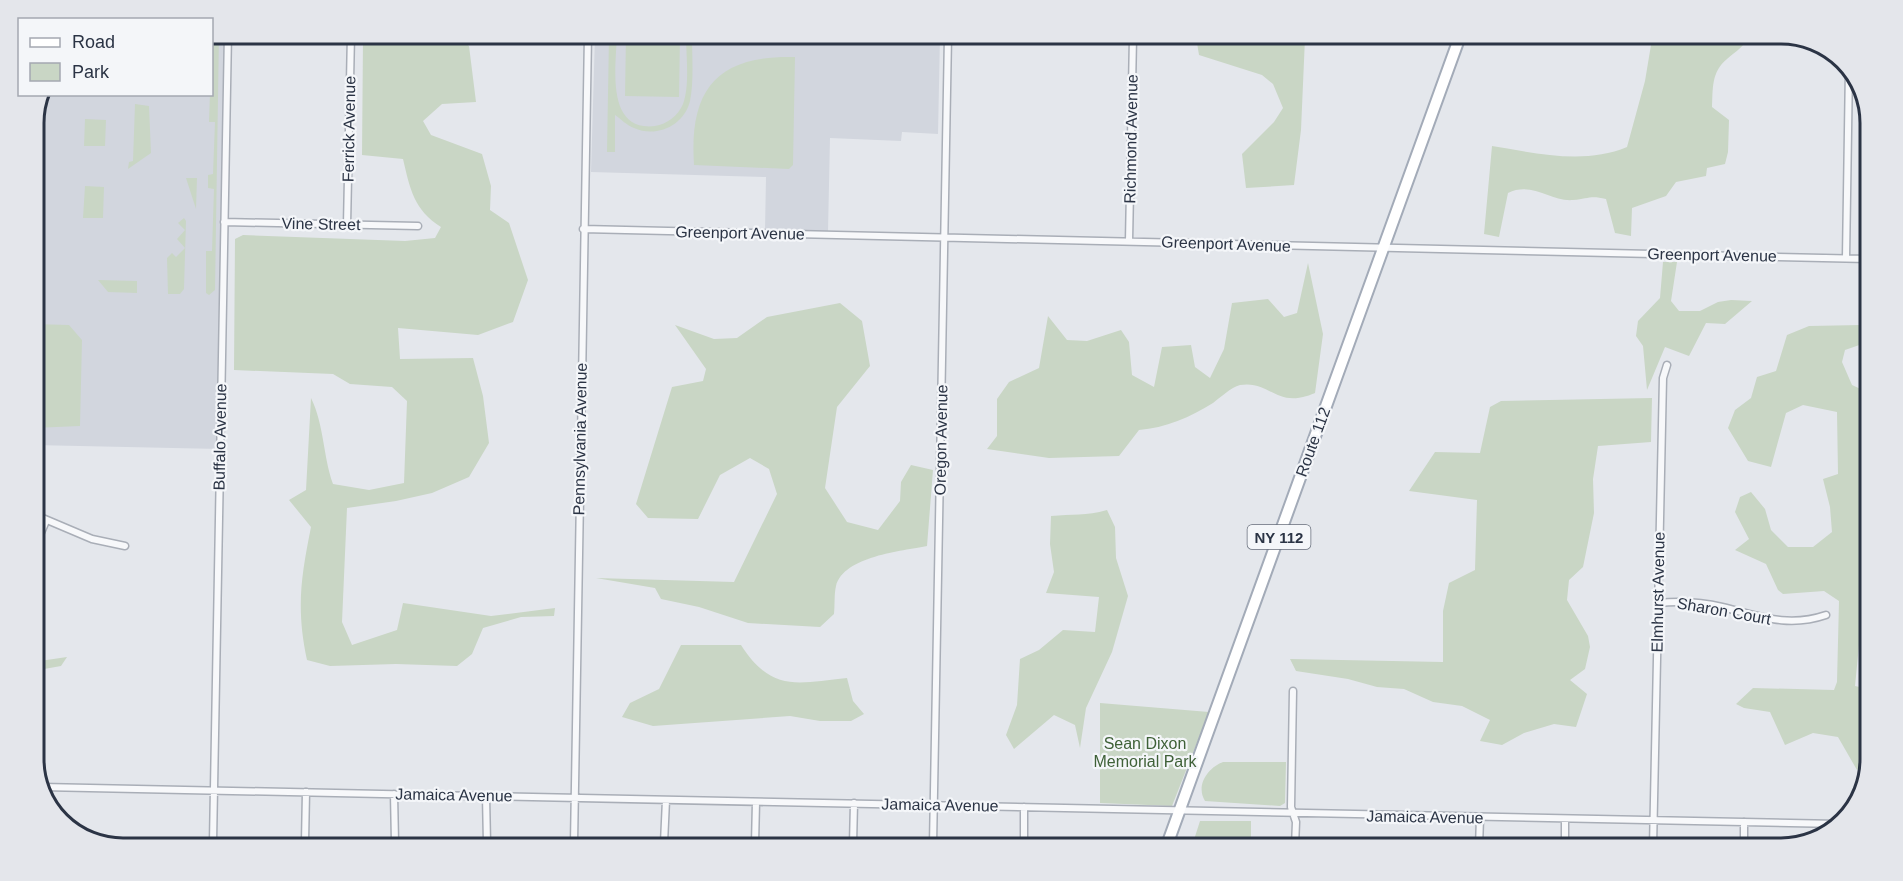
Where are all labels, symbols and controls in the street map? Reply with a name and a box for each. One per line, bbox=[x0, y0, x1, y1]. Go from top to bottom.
legend bbox=[18, 18, 213, 96]
text: Road bbox=[72, 32, 115, 52]
text: Park bbox=[72, 62, 110, 82]
street label: Richmond Avenue bbox=[1121, 74, 1141, 204]
street label: Ferrick Avenue bbox=[340, 76, 358, 182]
street label: Vine Street bbox=[281, 215, 361, 233]
street label: Greenport Avenue bbox=[675, 223, 805, 243]
street label: Greenport Avenue bbox=[1161, 233, 1291, 255]
street label: Greenport Avenue bbox=[1647, 245, 1777, 265]
street label: Pennsylvania Avenue bbox=[570, 362, 590, 515]
street label: Buffalo Avenue bbox=[211, 383, 229, 491]
street label: Oregon Avenue bbox=[932, 384, 950, 496]
street label: Route 112 bbox=[1293, 405, 1333, 479]
road number: NY 112 bbox=[1248, 525, 1310, 549]
street label: Elmhurst Avenue bbox=[1648, 531, 1668, 652]
street label: Sharon Court bbox=[1676, 594, 1773, 628]
park label: Sean Dixon Memorial Park bbox=[1093, 735, 1198, 770]
street label: Jamaica Avenue bbox=[395, 785, 513, 805]
street label: Jamaica Avenue bbox=[881, 795, 999, 815]
street label: Jamaica Avenue bbox=[1366, 807, 1484, 827]

